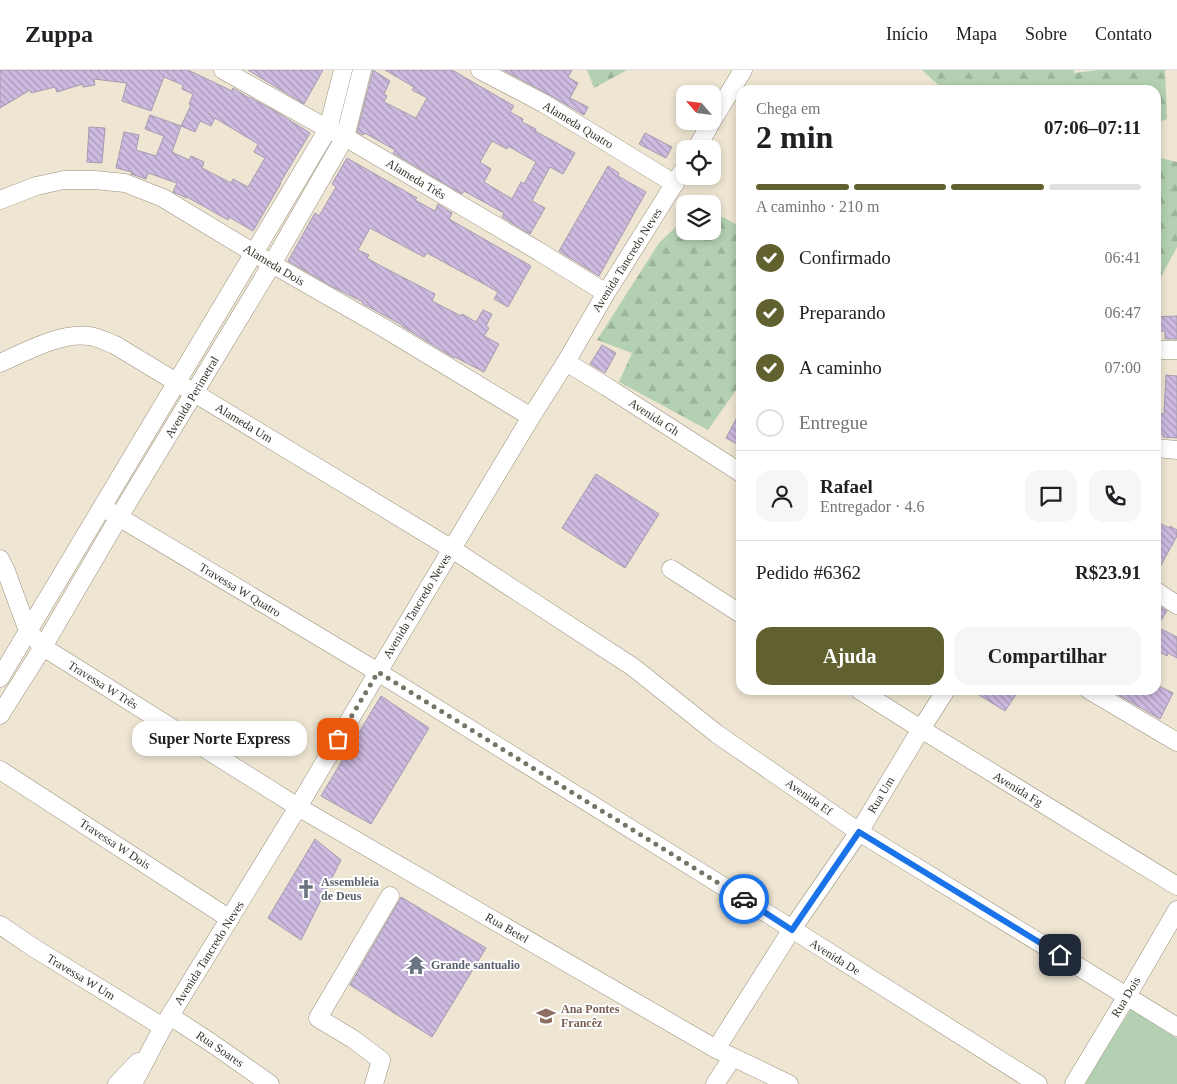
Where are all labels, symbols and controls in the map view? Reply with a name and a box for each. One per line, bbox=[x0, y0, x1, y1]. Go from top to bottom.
text: Zuppa bbox=[25, 21, 93, 47]
text: Início bbox=[886, 24, 928, 44]
text: Mapa bbox=[956, 24, 997, 44]
text: Sobre bbox=[1025, 24, 1067, 44]
text: Contato bbox=[1095, 24, 1152, 44]
north arrow bbox=[676, 85, 721, 130]
map controls bbox=[676, 85, 721, 240]
street label: Alameda Quatro bbox=[540, 98, 616, 152]
text: Chega em bbox=[756, 100, 820, 117]
text: 07:06–07:11 bbox=[1044, 117, 1141, 138]
text: 2 min bbox=[756, 119, 833, 155]
button: locate bbox=[676, 140, 721, 185]
street label: Alameda Três bbox=[384, 156, 449, 202]
button: layers bbox=[676, 195, 721, 240]
text: A caminho · 210 m bbox=[756, 198, 880, 215]
street label: Avenida Tancredo Neves bbox=[589, 205, 665, 315]
street label: Alameda Dois bbox=[241, 241, 307, 289]
icon: check bbox=[756, 244, 784, 272]
text: Confirmado bbox=[799, 247, 891, 268]
text: 06:41 bbox=[1105, 249, 1141, 266]
icon: check bbox=[756, 299, 784, 327]
text: Preparando bbox=[799, 302, 886, 323]
text: 06:47 bbox=[1105, 304, 1141, 321]
street label: Avenida Perimetral bbox=[162, 353, 222, 440]
icon: check bbox=[756, 354, 784, 382]
text: A caminho bbox=[799, 357, 882, 378]
text: 07:00 bbox=[1105, 359, 1141, 376]
street label: Avenida Gh bbox=[626, 395, 682, 439]
street label: Alameda Um bbox=[213, 400, 276, 446]
text: Entregue bbox=[799, 412, 868, 433]
button: person bbox=[756, 470, 808, 522]
button: chat bbox=[1025, 470, 1077, 522]
button: phone bbox=[1089, 470, 1141, 522]
text: Rafael bbox=[820, 476, 873, 497]
text: Entregador · 4.6 bbox=[820, 498, 924, 515]
street label: Avenida Tancredo Neves bbox=[380, 551, 454, 661]
street label: Travessa W Quatro bbox=[197, 560, 283, 620]
text: Pedido #6362 bbox=[756, 562, 861, 583]
text: R$23.91 bbox=[1075, 562, 1141, 583]
button: Ajuda bbox=[756, 627, 944, 685]
button: Compartilhar bbox=[954, 627, 1141, 685]
street label: Travessa W Três bbox=[65, 658, 141, 712]
pin bbox=[317, 718, 359, 760]
callout: Super Norte Express bbox=[133, 722, 308, 756]
icon: bag bbox=[324, 725, 352, 753]
text: Super Norte Express bbox=[149, 730, 290, 747]
street label: Avenida Fg bbox=[991, 769, 1045, 809]
street label: Rua Um bbox=[865, 774, 898, 816]
street label: Avenida Ef bbox=[783, 776, 835, 818]
street label: Travessa W Dois bbox=[77, 816, 153, 872]
courier bbox=[719, 874, 769, 924]
place label: Assembleia de Deus bbox=[321, 875, 379, 903]
church icon: Assembleia de Deus bbox=[295, 878, 317, 900]
icon: car bbox=[730, 885, 758, 913]
street label: Avenida Tancredo Neves bbox=[171, 898, 247, 1008]
street label: Rua Betel bbox=[483, 910, 532, 946]
pin bbox=[1039, 934, 1081, 976]
street label: Avenida De bbox=[807, 936, 863, 978]
icon: home bbox=[1046, 941, 1074, 969]
street label: Travessa W Um bbox=[44, 951, 118, 1003]
temple icon: Grande santualio bbox=[405, 954, 427, 976]
place label: Grande santualio bbox=[431, 958, 520, 972]
street label: Rua Dois bbox=[1108, 974, 1144, 1020]
place label: Ana Pontes Francêz bbox=[561, 1002, 620, 1030]
school or university icon: Ana Pontes Francêz bbox=[535, 1005, 557, 1027]
street label: Rua Soares bbox=[194, 1028, 247, 1070]

